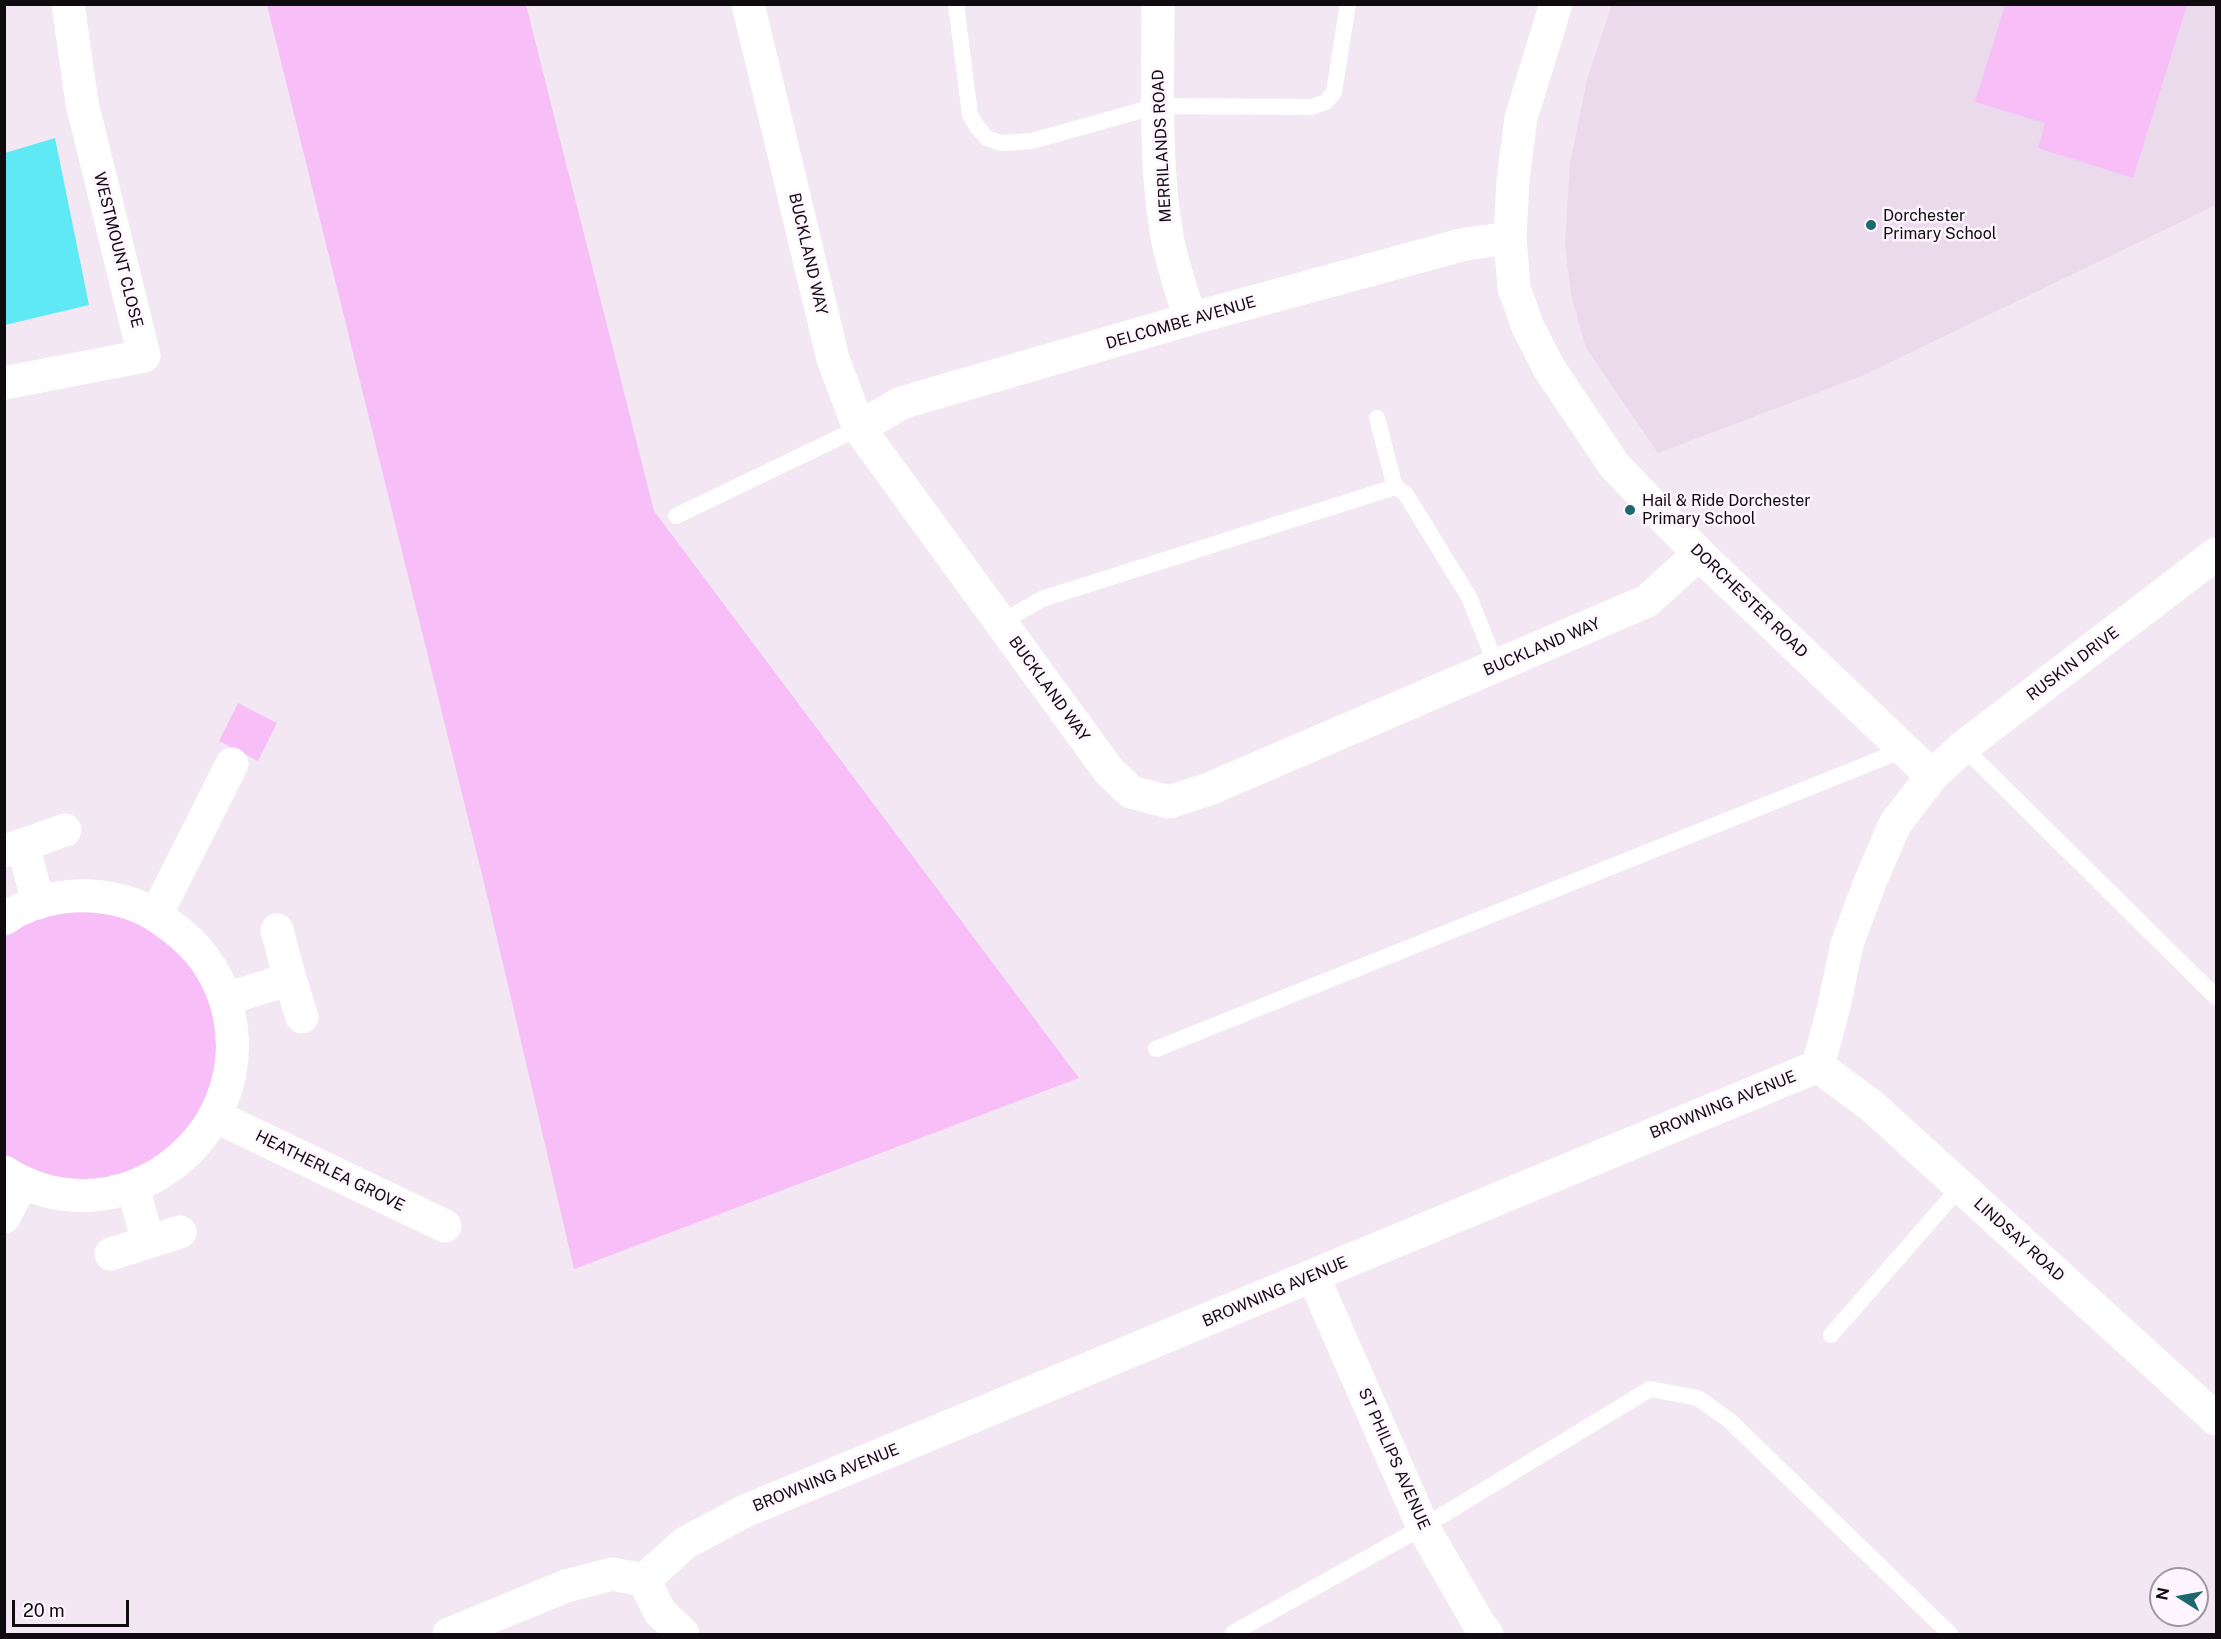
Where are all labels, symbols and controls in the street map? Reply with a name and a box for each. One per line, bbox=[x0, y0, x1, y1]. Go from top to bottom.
street label: MERRILANDS ROAD bbox=[1148, 69, 1176, 223]
street label: WESTMOUNT CLOSE bbox=[89, 170, 147, 330]
street label: BUCKLAND WAY bbox=[785, 191, 831, 317]
place label: Dorchester Primary School bbox=[1883, 206, 1997, 244]
marker: Dorchester Primary School bbox=[1864, 218, 1878, 232]
street label: DELCOMBE AVENUE bbox=[1104, 292, 1258, 354]
place label: Hail & Ride Dorchester Primary School bbox=[1642, 491, 1811, 529]
marker: Hail & Ride Dorchester Primary School bbox=[1623, 503, 1637, 517]
street label: DORCHESTER ROAD bbox=[1686, 540, 1812, 662]
street label: BUCKLAND WAY bbox=[1481, 614, 1603, 680]
street label: RUSKIN DRIVE bbox=[2023, 623, 2123, 705]
street label: BUCKLAND WAY bbox=[1004, 633, 1094, 745]
street label: BROWNING AVENUE bbox=[1647, 1067, 1799, 1143]
street label: HEATHERLEA GROVE bbox=[252, 1127, 408, 1215]
street label: LINDSAY ROAD bbox=[1970, 1194, 2068, 1286]
street label: BROWNING AVENUE bbox=[1199, 1253, 1351, 1331]
street label: ST PHILIPS AVENUE bbox=[1354, 1385, 1434, 1533]
street label: BROWNING AVENUE bbox=[750, 1440, 902, 1516]
north arrow bbox=[2149, 1567, 2209, 1627]
text: N bbox=[2152, 1586, 2173, 1602]
scale bar bbox=[15, 1588, 132, 1626]
text: 20 m bbox=[23, 1600, 65, 1621]

